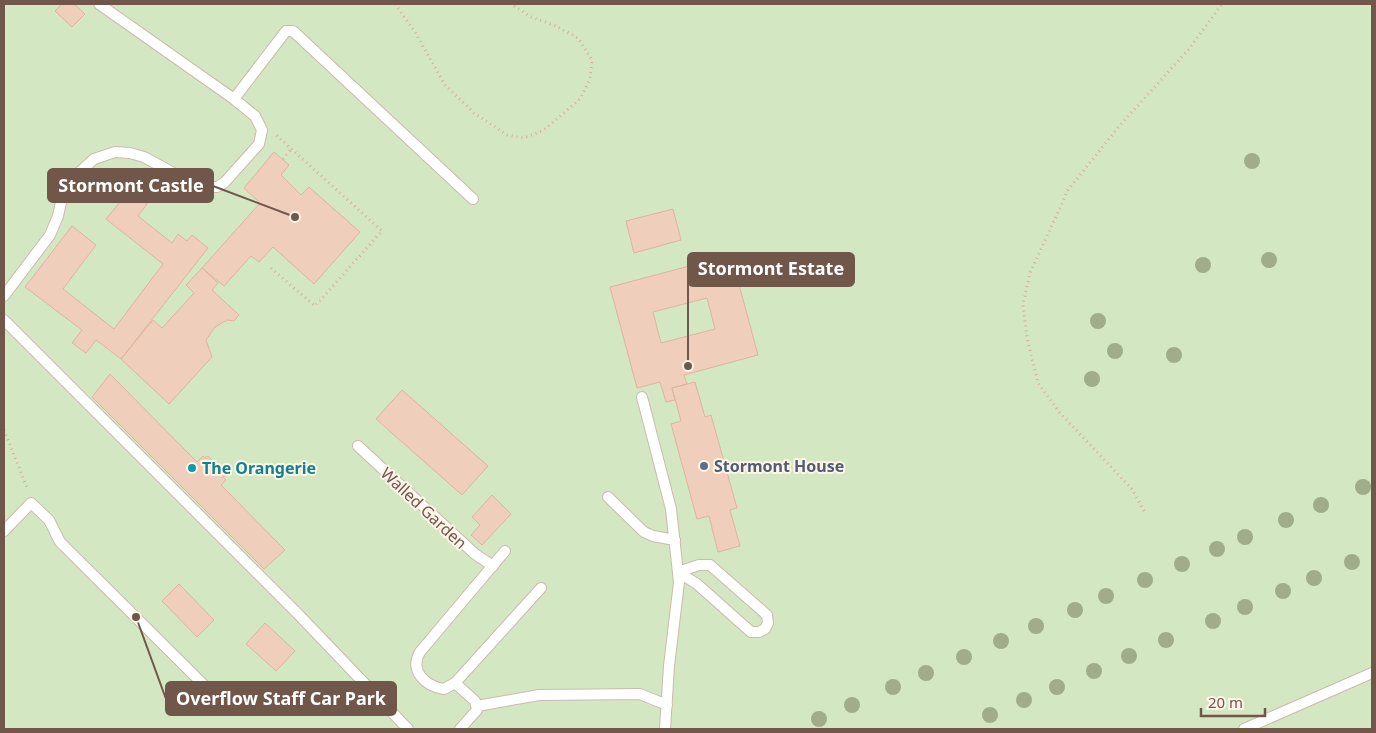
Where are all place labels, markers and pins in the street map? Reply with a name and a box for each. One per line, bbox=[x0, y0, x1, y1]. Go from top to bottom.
callout: Stormont Castle bbox=[48, 169, 213, 202]
callout: Stormont Estate bbox=[688, 253, 854, 286]
place label: Stormont House bbox=[714, 455, 844, 477]
place label: The Orangerie bbox=[202, 457, 316, 479]
marker: Stormont House bbox=[698, 460, 710, 472]
marker: The Orangerie bbox=[186, 462, 198, 474]
callout: Overflow Staff Car Park bbox=[166, 682, 396, 715]

